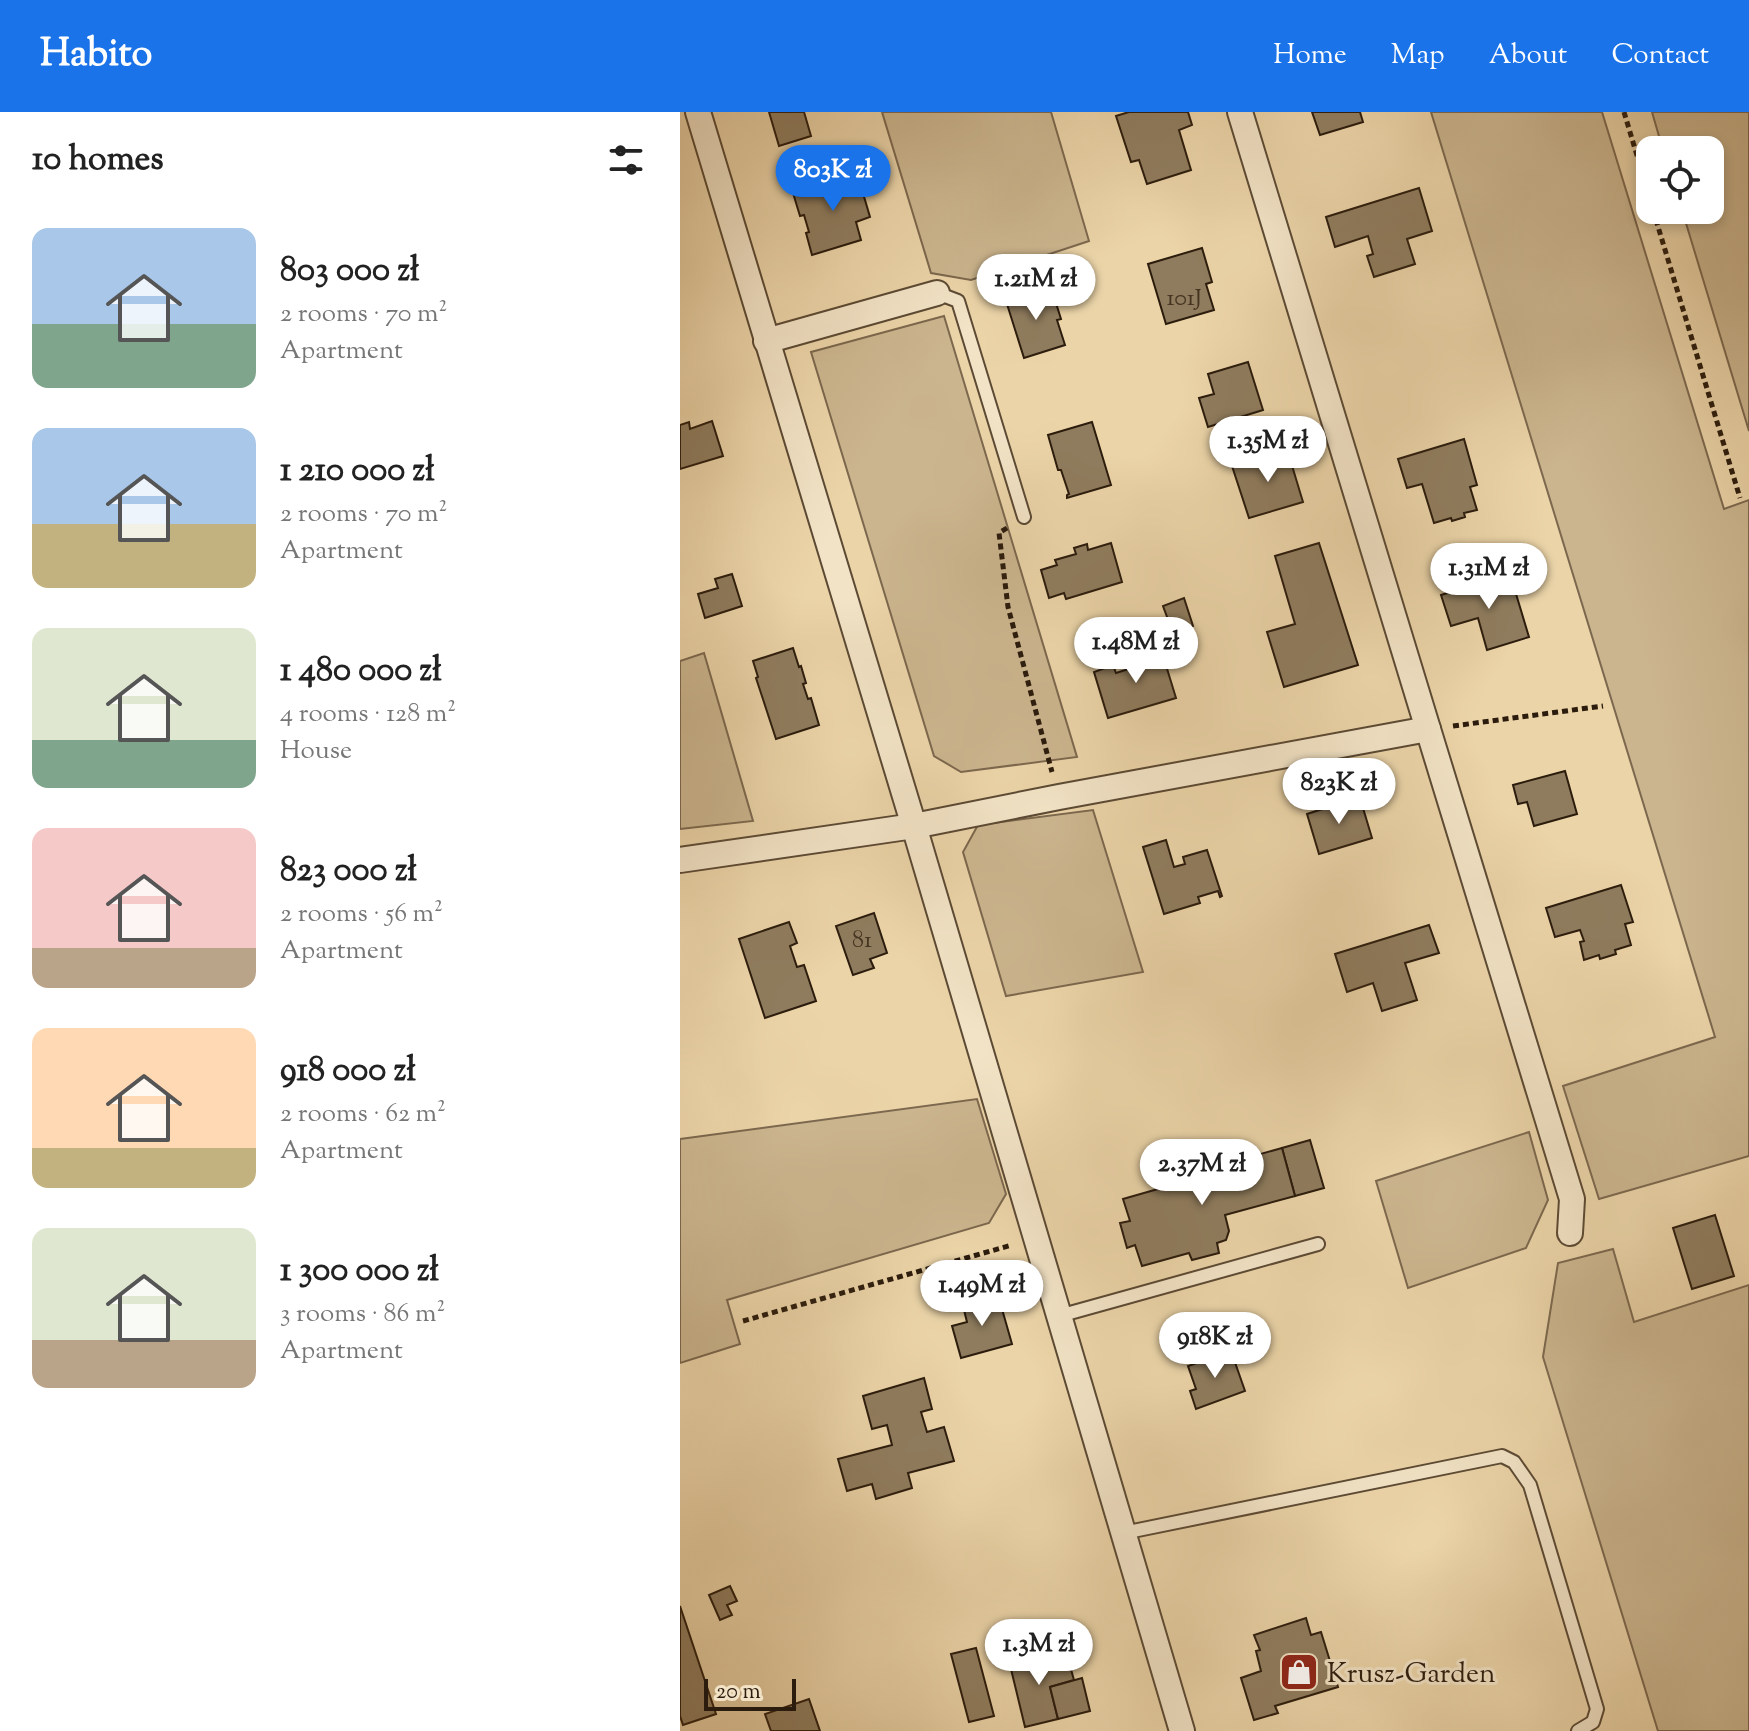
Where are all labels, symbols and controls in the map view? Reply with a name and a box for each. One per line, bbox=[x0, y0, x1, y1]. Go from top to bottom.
text: Habito bbox=[40, 29, 152, 83]
text: Home bbox=[1273, 36, 1347, 76]
text: Map bbox=[1391, 36, 1445, 76]
text: About bbox=[1489, 36, 1567, 76]
text: Contact bbox=[1611, 36, 1709, 76]
text: 10 homes bbox=[32, 136, 164, 185]
map controls bbox=[1636, 136, 1724, 224]
button: locate bbox=[1636, 136, 1724, 224]
icon: filters bbox=[604, 138, 648, 182]
pin: 803K zł bbox=[759, 145, 907, 213]
text: 803K zł bbox=[794, 152, 872, 189]
text: 803 000 zł bbox=[280, 247, 420, 296]
pin: 1.21M zł bbox=[953, 254, 1119, 322]
icon: home bbox=[96, 260, 192, 356]
text: 1.21M zł bbox=[995, 261, 1077, 298]
house number: 101J bbox=[1166, 282, 1202, 316]
text: 2 rooms · 70 m² bbox=[280, 296, 447, 333]
text: Apartment bbox=[280, 333, 403, 370]
pin: 1.35M zł bbox=[1185, 416, 1351, 484]
text: 1.35M zł bbox=[1227, 423, 1309, 460]
text: 1 210 000 zł bbox=[280, 447, 435, 496]
icon: home bbox=[96, 460, 192, 556]
text: 2 rooms · 70 m² bbox=[280, 496, 447, 533]
text: Apartment bbox=[280, 533, 403, 570]
pin: 1.31M zł bbox=[1406, 543, 1572, 611]
text: 1.31M zł bbox=[1448, 550, 1530, 587]
pin: 1.48M zł bbox=[1053, 617, 1219, 685]
text: 1.48M zł bbox=[1092, 624, 1180, 661]
text: 1 480 000 zł bbox=[280, 647, 442, 696]
icon: home bbox=[96, 660, 192, 756]
text: 4 rooms · 128 m² bbox=[280, 696, 456, 733]
text: House bbox=[280, 733, 352, 770]
pin: 823K zł bbox=[1265, 758, 1413, 826]
text: 823K zł bbox=[1301, 765, 1377, 802]
text: 823 000 zł bbox=[280, 847, 417, 896]
icon: home bbox=[96, 860, 192, 956]
text: 2 rooms · 56 m² bbox=[280, 896, 443, 933]
house number: 81 bbox=[852, 924, 872, 958]
text: Apartment bbox=[280, 933, 403, 970]
text: 918 000 zł bbox=[280, 1047, 416, 1096]
icon: home bbox=[96, 1060, 192, 1156]
text: 2 rooms · 62 m² bbox=[280, 1096, 446, 1133]
text: Apartment bbox=[280, 1133, 403, 1170]
pin: 2.37M zł bbox=[1119, 1139, 1285, 1207]
text: 2.37M zł bbox=[1158, 1146, 1246, 1183]
text: 1 300 000 zł bbox=[280, 1247, 439, 1296]
icon: home bbox=[96, 1260, 192, 1356]
pin: 1.49M zł bbox=[899, 1260, 1065, 1328]
text: 1.49M zł bbox=[938, 1267, 1026, 1304]
text: 3 rooms · 86 m² bbox=[280, 1296, 445, 1333]
pin: 918K zł bbox=[1141, 1312, 1289, 1380]
text: 918K zł bbox=[1177, 1319, 1253, 1356]
text: Apartment bbox=[280, 1333, 403, 1370]
pin: 1.3M zł bbox=[965, 1619, 1113, 1687]
text: 1.3M zł bbox=[1003, 1626, 1075, 1663]
shop icon: Krusz-Garden bbox=[1278, 1651, 1320, 1693]
place label: Krusz-Garden bbox=[1327, 1655, 1496, 1695]
scale bar bbox=[704, 1675, 796, 1711]
text: 20 m bbox=[716, 1677, 761, 1709]

